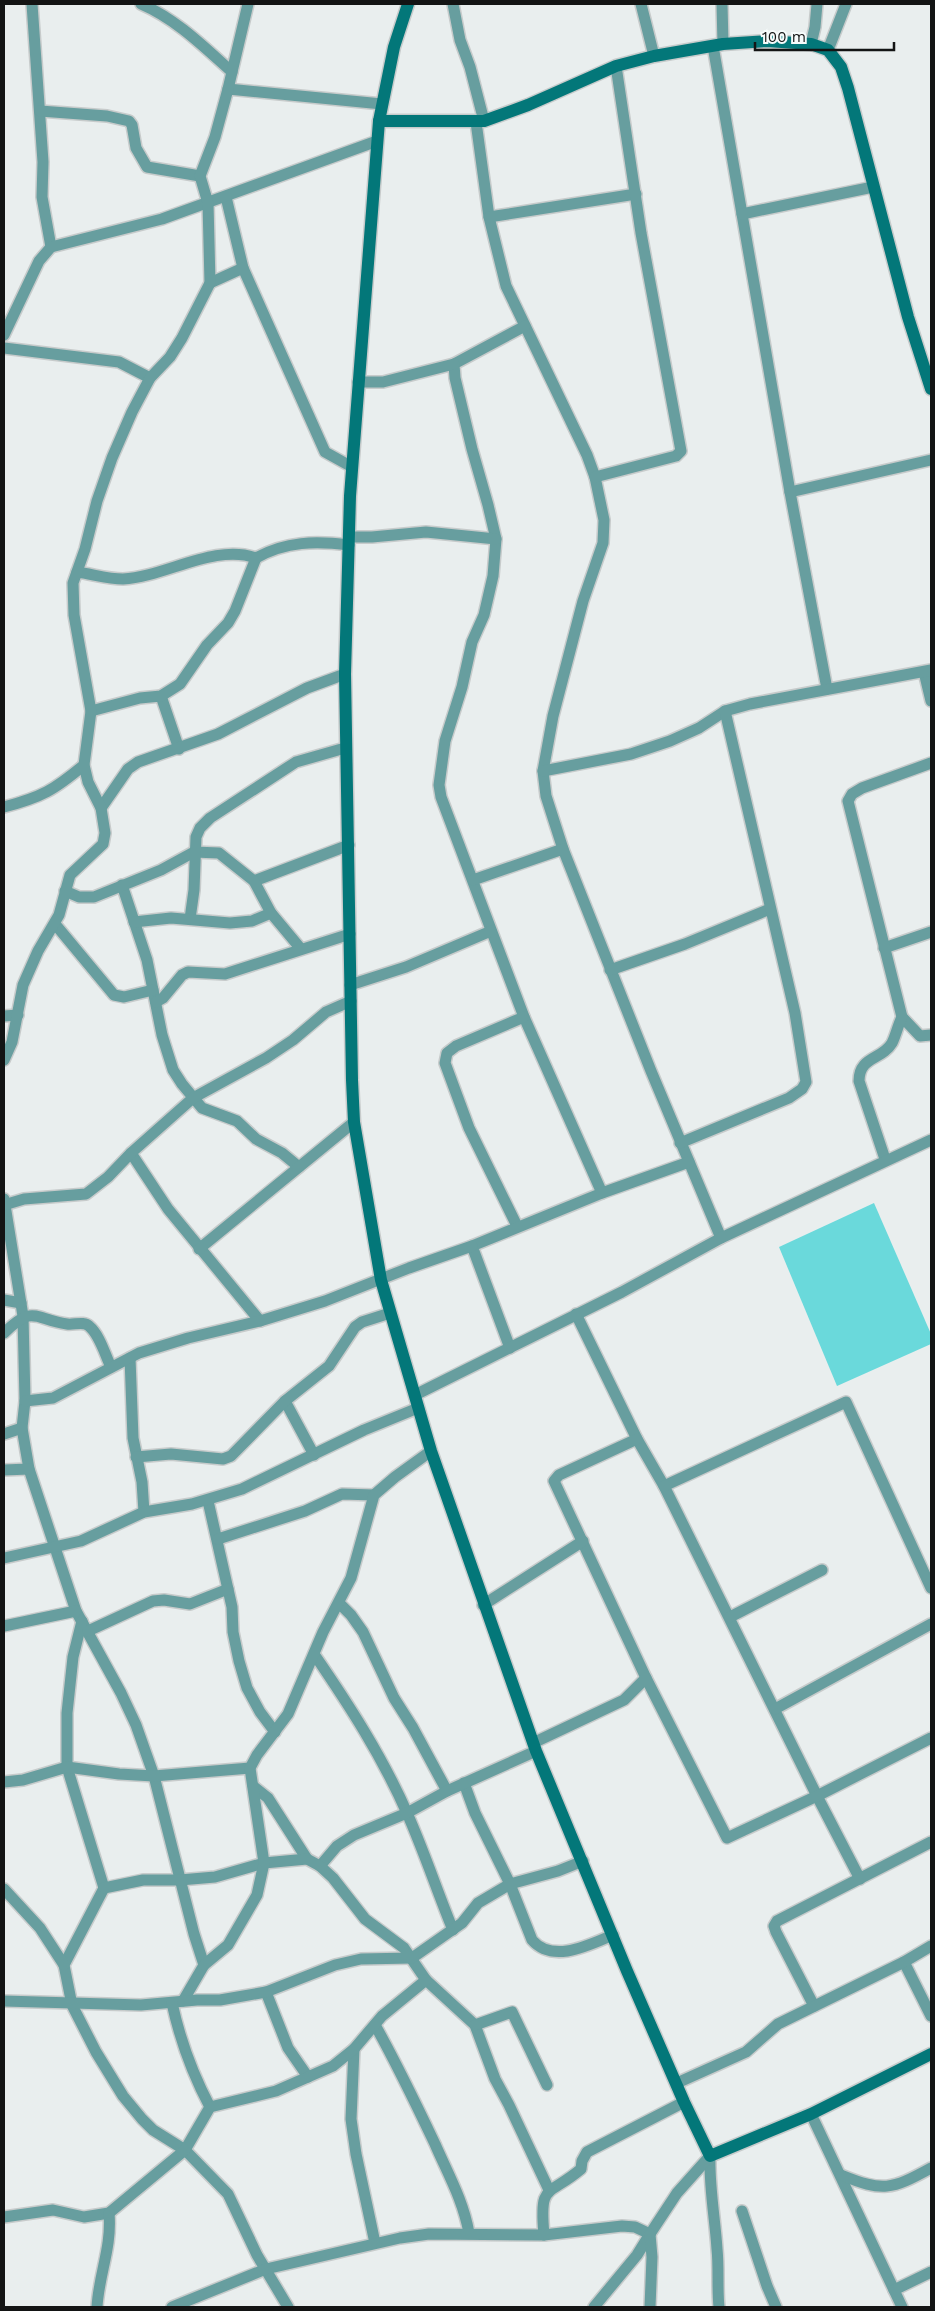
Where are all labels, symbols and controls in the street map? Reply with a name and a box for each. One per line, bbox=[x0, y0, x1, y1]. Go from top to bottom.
scale bar bbox=[755, 20, 894, 52]
text: 100 m bbox=[762, 28, 806, 46]

